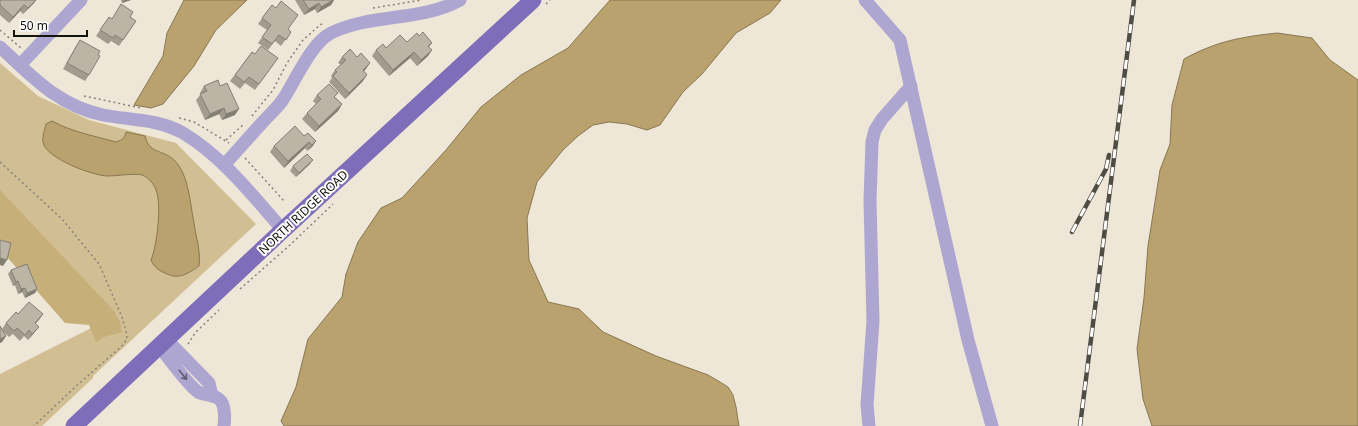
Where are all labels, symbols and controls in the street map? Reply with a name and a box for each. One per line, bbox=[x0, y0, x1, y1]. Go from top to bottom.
scale bar bbox=[14, 12, 87, 38]
text: 50 m bbox=[20, 17, 48, 34]
street label: NORTH RIDGE ROAD bbox=[255, 166, 352, 258]
one-way arrow bbox=[178, 369, 187, 380]

